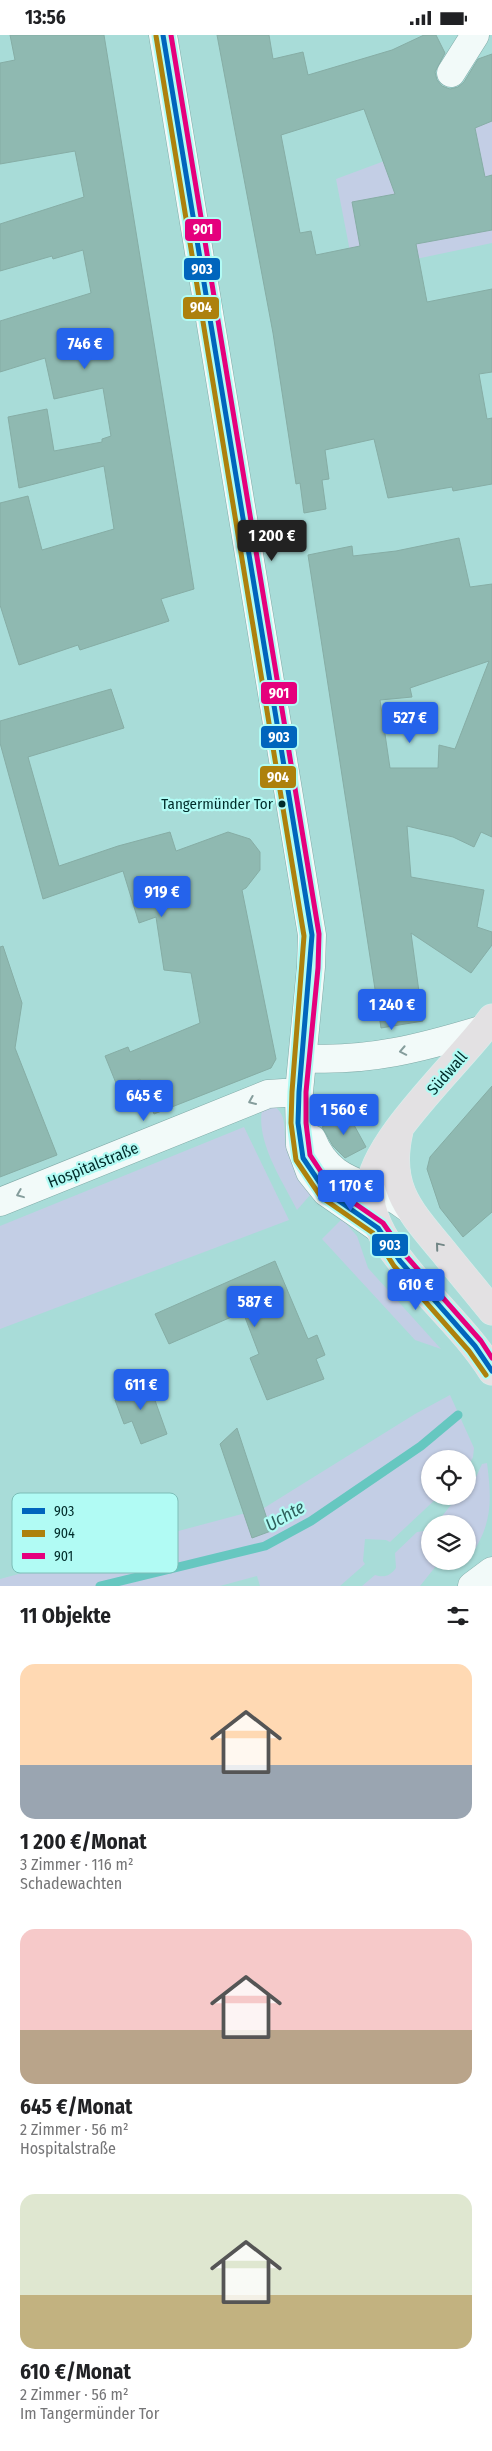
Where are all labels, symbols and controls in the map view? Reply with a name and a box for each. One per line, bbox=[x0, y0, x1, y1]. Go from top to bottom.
text: 13:56 bbox=[25, 6, 66, 29]
line badge: 901 bbox=[184, 218, 222, 242]
text: 901 bbox=[193, 221, 213, 238]
line badge: 903 bbox=[183, 257, 221, 281]
text: 903 bbox=[191, 261, 213, 278]
line badge: 904 bbox=[182, 296, 220, 320]
text: 904 bbox=[190, 299, 212, 316]
pin: 746 € bbox=[50, 327, 120, 370]
text: 746 € bbox=[68, 334, 102, 353]
pin: 1 200 € bbox=[226, 519, 318, 562]
text: 1 200 € bbox=[249, 526, 295, 545]
line badge: 901 bbox=[260, 681, 298, 705]
text: 901 bbox=[269, 685, 289, 702]
pin: 527 € bbox=[375, 701, 445, 744]
text: 527 € bbox=[393, 708, 427, 727]
line badge: 903 bbox=[260, 725, 298, 749]
text: 903 bbox=[268, 729, 290, 746]
line badge: 904 bbox=[259, 765, 297, 789]
text: 904 bbox=[267, 769, 289, 786]
place label: Tangermünder Tor bbox=[161, 795, 274, 813]
marker: Tangermünder Tor bbox=[277, 799, 287, 809]
pin: 919 € bbox=[127, 875, 197, 918]
text: 919 € bbox=[145, 882, 179, 901]
pin: 1 240 € bbox=[346, 989, 438, 1031]
text: 1 240 € bbox=[369, 995, 415, 1014]
one-way arrow bbox=[399, 1045, 408, 1056]
street label: Südwall bbox=[423, 1047, 471, 1099]
pin: 645 € bbox=[109, 1079, 179, 1122]
text: 645 € bbox=[126, 1086, 162, 1105]
pin: 1 560 € bbox=[298, 1093, 390, 1136]
one-way arrow bbox=[248, 1095, 257, 1106]
text: 1 560 € bbox=[321, 1100, 367, 1119]
street label: Hospitalstraße bbox=[45, 1138, 141, 1192]
pin: 1 170 € bbox=[305, 1169, 397, 1212]
text: 1 170 € bbox=[329, 1176, 373, 1195]
one-way arrow bbox=[16, 1188, 25, 1199]
line badge: 903 bbox=[371, 1233, 409, 1257]
text: 903 bbox=[379, 1237, 401, 1254]
one-way arrow bbox=[436, 1243, 444, 1252]
pin: 610 € bbox=[381, 1269, 451, 1311]
text: 610 € bbox=[399, 1275, 433, 1294]
pin: 587 € bbox=[220, 1285, 290, 1328]
text: 587 € bbox=[238, 1292, 272, 1311]
pin: 611 € bbox=[106, 1369, 176, 1411]
text: 611 € bbox=[125, 1375, 157, 1394]
map controls bbox=[421, 1450, 476, 1570]
button: locate bbox=[421, 1450, 476, 1505]
legend bbox=[12, 1493, 178, 1573]
water label: Uchte bbox=[261, 1496, 309, 1536]
text: 903 bbox=[54, 1503, 74, 1520]
button: layers bbox=[421, 1515, 476, 1570]
text: 904 bbox=[54, 1525, 75, 1542]
text: 901 bbox=[54, 1548, 73, 1565]
icon: filters bbox=[444, 1602, 472, 1630]
text: 11 Objekte bbox=[20, 1603, 111, 1629]
icon: home bbox=[201, 1697, 291, 1787]
text: 1 200 €/Monat bbox=[20, 1829, 147, 1855]
text: 3 Zimmer · 116 m² bbox=[20, 1855, 134, 1874]
text: Schadewachten bbox=[20, 1874, 122, 1893]
icon: home bbox=[201, 1962, 291, 2052]
text: 645 €/Monat bbox=[20, 2094, 133, 2120]
text: 2 Zimmer · 56 m² bbox=[20, 2120, 128, 2139]
text: Hospitalstraße bbox=[20, 2139, 116, 2158]
icon: home bbox=[201, 2227, 291, 2317]
text: 610 €/Monat bbox=[20, 2359, 131, 2385]
text: 2 Zimmer · 56 m² bbox=[20, 2385, 128, 2404]
text: Im Tangermünder Tor bbox=[20, 2404, 159, 2423]

